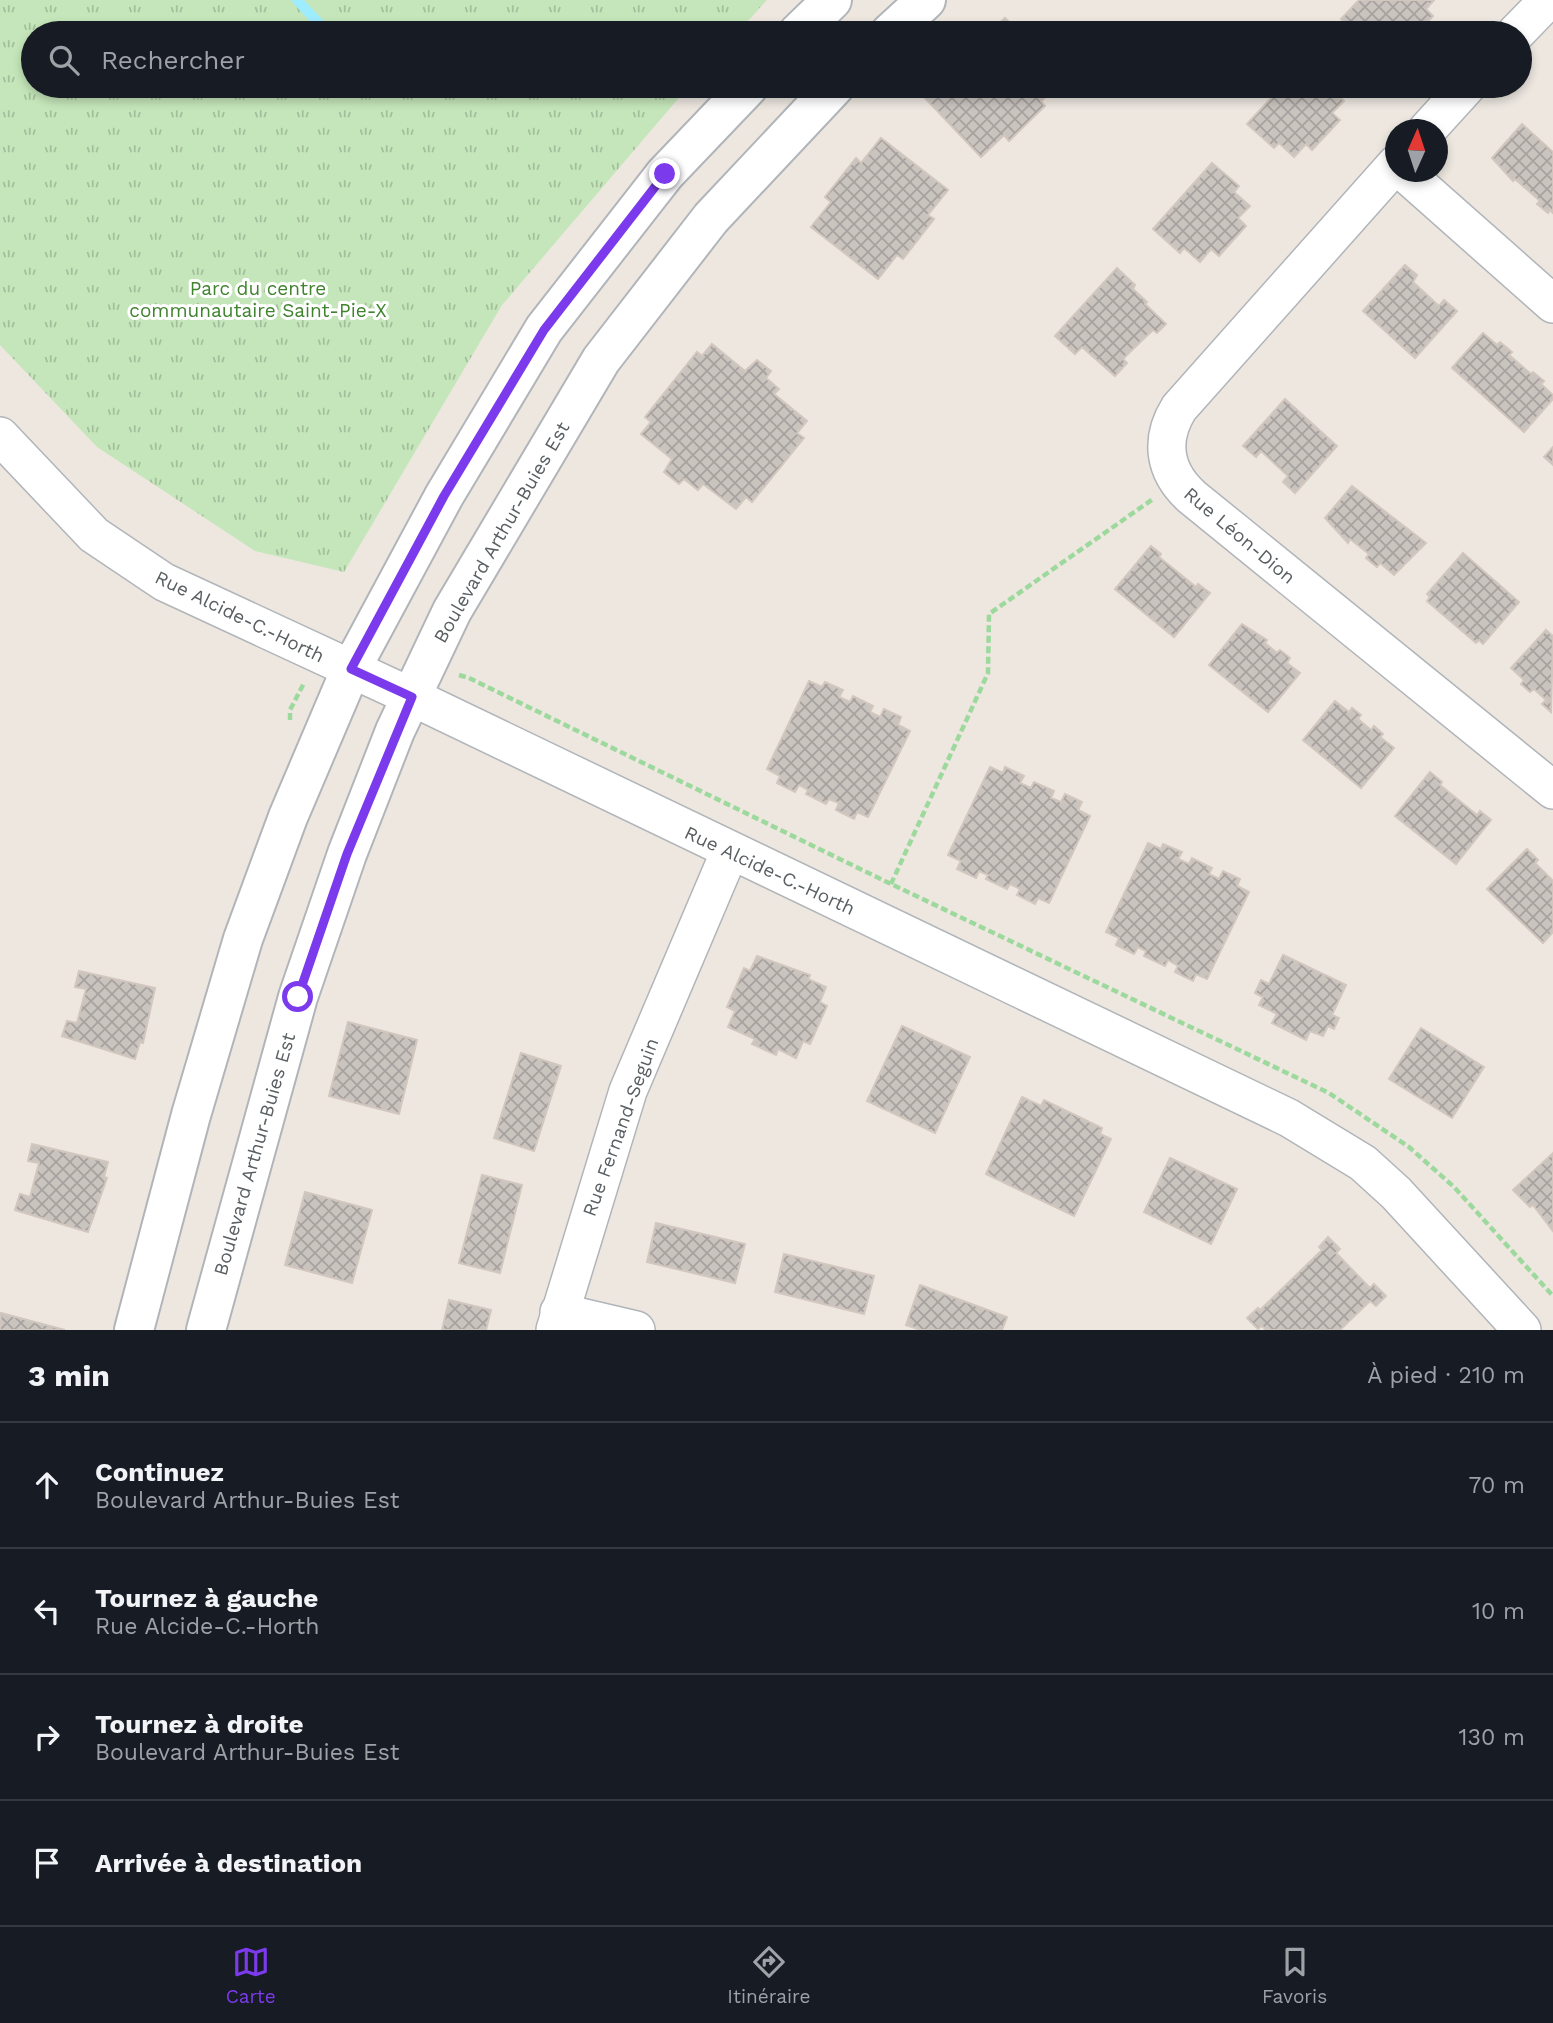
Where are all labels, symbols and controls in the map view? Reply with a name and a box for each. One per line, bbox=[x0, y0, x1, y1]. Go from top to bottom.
search box bbox=[21, 21, 1532, 98]
icon: search bbox=[45, 41, 83, 79]
text: Rechercher bbox=[101, 45, 245, 75]
north arrow bbox=[1385, 119, 1448, 182]
route end bbox=[649, 158, 680, 189]
park label: Parc du centre communautaire Saint-Pie-X bbox=[129, 277, 387, 322]
street label: Boulevard Arthur-Buies Est bbox=[429, 418, 574, 647]
street label: Rue Léon-Dion bbox=[1179, 482, 1300, 589]
street label: Rue Alcide-C.-Horth bbox=[151, 565, 328, 667]
street label: Rue Alcide-C.-Horth bbox=[681, 821, 859, 920]
route start bbox=[282, 981, 313, 1012]
street label: Boulevard Arthur-Buies Est bbox=[209, 1030, 300, 1278]
street label: Rue Fernand-Seguin bbox=[578, 1035, 663, 1219]
text: 3 min bbox=[28, 1358, 110, 1393]
text: À pied · 210 m bbox=[1367, 1362, 1525, 1389]
text: Continuez bbox=[95, 1457, 224, 1487]
icon: ahead bbox=[28, 1466, 66, 1504]
text: 70 m bbox=[1468, 1472, 1525, 1499]
text: Boulevard Arthur-Buies Est bbox=[95, 1487, 399, 1514]
text: Tournez à gauche bbox=[95, 1583, 318, 1613]
icon: left bbox=[28, 1592, 66, 1630]
text: 10 m bbox=[1472, 1598, 1525, 1625]
text: Rue Alcide-C.-Horth bbox=[95, 1613, 319, 1640]
text: Tournez à droite bbox=[95, 1709, 304, 1739]
icon: right bbox=[28, 1718, 66, 1756]
text: 130 m bbox=[1459, 1724, 1525, 1751]
text: Boulevard Arthur-Buies Est bbox=[95, 1739, 399, 1766]
icon: arrive bbox=[28, 1844, 66, 1882]
text: Arrivée à destination bbox=[95, 1848, 362, 1878]
tab: Carte bbox=[226, 1943, 276, 2008]
tab: Itinéraire bbox=[727, 1943, 810, 2008]
tab: Favoris bbox=[1262, 1943, 1327, 2008]

